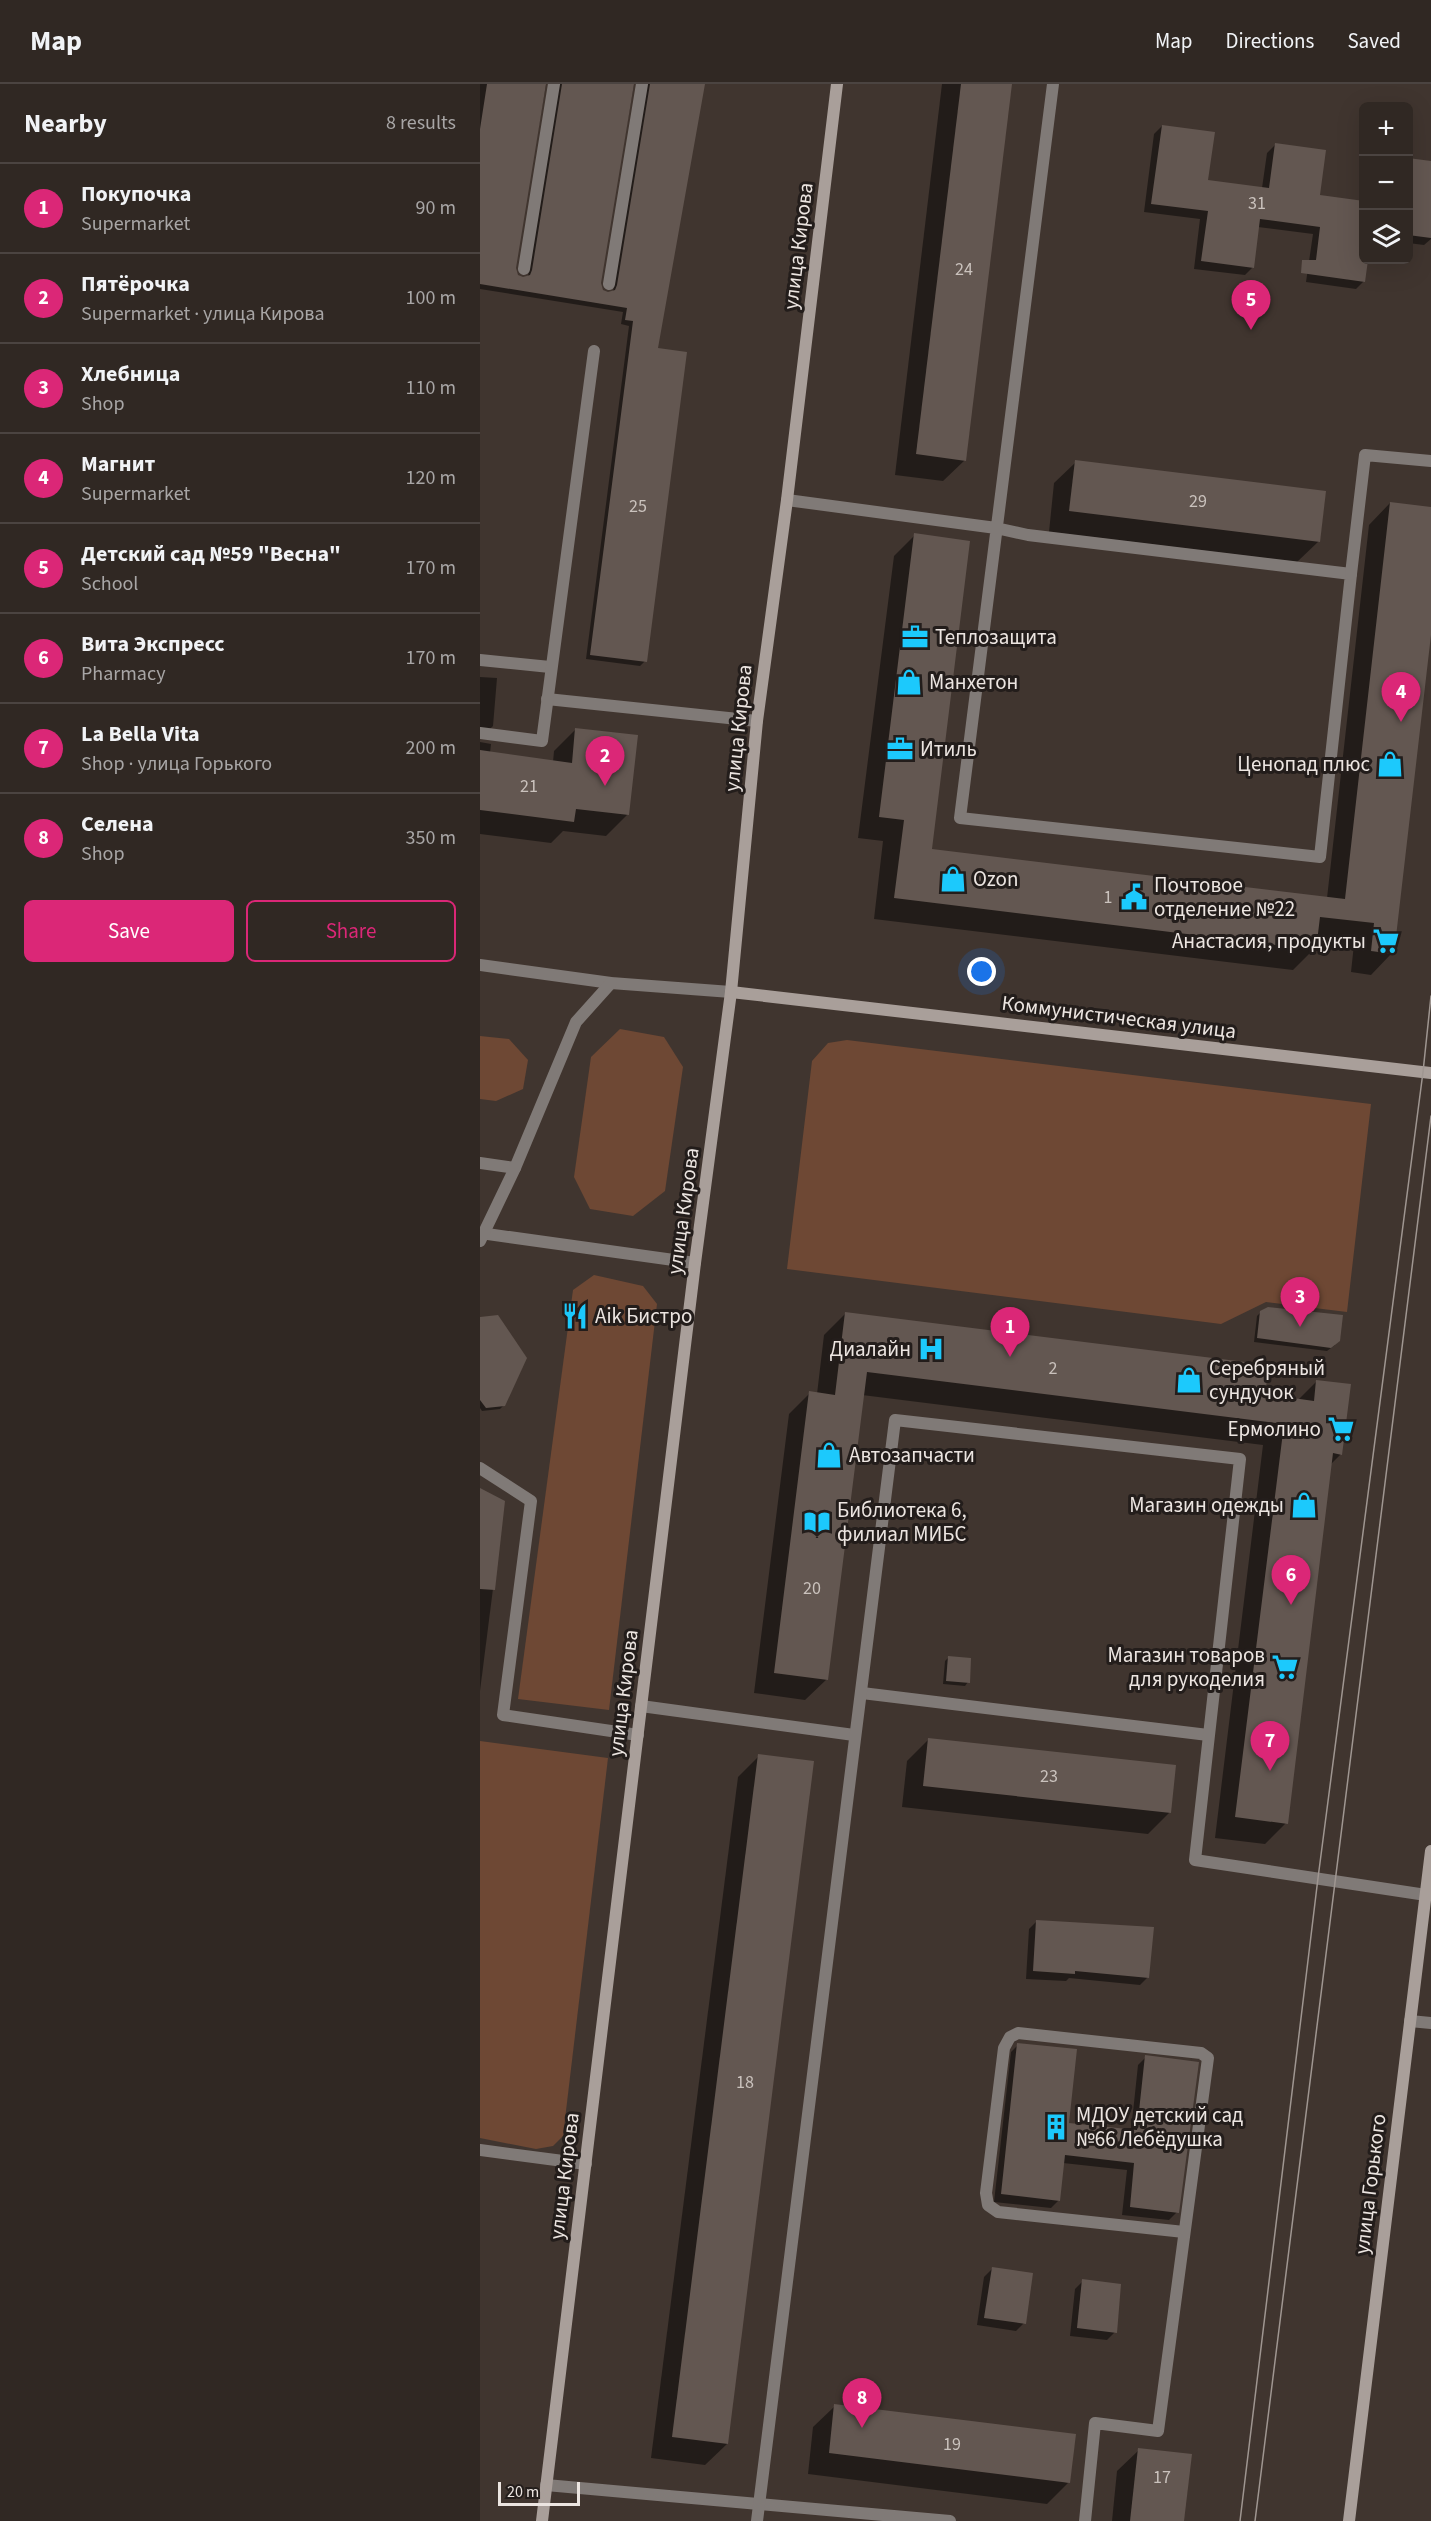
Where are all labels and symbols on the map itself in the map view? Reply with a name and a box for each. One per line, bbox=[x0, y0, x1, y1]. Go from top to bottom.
street label: улица Кирова bbox=[775, 181, 821, 311]
house number: 31 bbox=[1248, 191, 1266, 216]
house number: 24 bbox=[955, 257, 973, 282]
pin: 5 bbox=[1232, 280, 1270, 330]
house number: 29 bbox=[1189, 489, 1207, 514]
house number: 25 bbox=[629, 494, 647, 519]
office icon: Теплозащита bbox=[900, 622, 930, 652]
place label: Теплозащита bbox=[935, 622, 1057, 652]
street label: улица Кирова bbox=[716, 663, 760, 793]
shop icon: Манхетон bbox=[894, 667, 924, 697]
place label: Манхетон bbox=[929, 667, 1018, 697]
pin: 4 bbox=[1382, 672, 1420, 722]
office icon: Итиль bbox=[885, 734, 915, 764]
place label: Итиль bbox=[920, 734, 977, 764]
pin: 2 bbox=[586, 736, 624, 786]
place label: Ценопад плюс bbox=[1237, 749, 1370, 779]
shop icon: Ценопад плюс bbox=[1375, 749, 1405, 779]
house number: 21 bbox=[520, 774, 538, 799]
shop icon: Ozon bbox=[938, 864, 968, 894]
place label: Ozon bbox=[973, 864, 1018, 894]
place label: Почтовое отделение №22 bbox=[1154, 870, 1295, 924]
public building icon: Почтовое отделение №22 bbox=[1119, 882, 1149, 912]
house number: 1 bbox=[1104, 885, 1112, 910]
place label: Анастасия, продукты bbox=[1172, 926, 1366, 956]
supermarket icon: Анастасия, продукты bbox=[1371, 926, 1401, 956]
your location bbox=[967, 957, 996, 986]
street label: Коммунистическая улица bbox=[1000, 988, 1238, 1046]
street label: улица Кирова bbox=[659, 1146, 707, 1276]
pin: 3 bbox=[1280, 1278, 1320, 1327]
restaurant icon: Aik Бистро bbox=[560, 1301, 590, 1331]
place label: Aik Бистро bbox=[595, 1301, 692, 1331]
pin: 1 bbox=[990, 1308, 1030, 1357]
place label: Диалайн bbox=[830, 1334, 911, 1364]
hospital icon: Диалайн bbox=[916, 1334, 946, 1364]
place label: Серебряный сундучок bbox=[1209, 1353, 1325, 1407]
house number: 2 bbox=[1049, 1356, 1058, 1381]
shop icon: Серебряный сундучок bbox=[1174, 1365, 1204, 1395]
place label: Ермолино bbox=[1227, 1414, 1321, 1444]
supermarket icon: Ермолино bbox=[1326, 1414, 1356, 1444]
shop icon: Автозапчасти bbox=[814, 1440, 844, 1470]
place label: Автозапчасти bbox=[849, 1440, 975, 1470]
place label: Магазин одежды bbox=[1129, 1490, 1284, 1520]
shop icon: Магазин одежды bbox=[1289, 1490, 1319, 1520]
place label: Библиотека 6, филиал МИБС bbox=[837, 1495, 967, 1549]
library icon: Библиотека 6, филиал МИБС bbox=[802, 1507, 832, 1537]
pin: 6 bbox=[1272, 1556, 1310, 1605]
house number: 20 bbox=[803, 1576, 821, 1601]
street label: улица Кирова bbox=[600, 1628, 646, 1758]
place label: Магазин товаров для рукоделия bbox=[1107, 1640, 1265, 1694]
supermarket icon: Магазин товаров для рукоделия bbox=[1270, 1652, 1300, 1682]
pin: 7 bbox=[1250, 1722, 1290, 1771]
house number: 23 bbox=[1040, 1764, 1058, 1789]
house number: 18 bbox=[736, 2070, 754, 2095]
place label: МДОУ детский сад №66 Лебёдушка bbox=[1076, 2100, 1243, 2154]
street label: улица Кирова bbox=[541, 2111, 587, 2241]
building icon: МДОУ детский сад №66 Лебёдушка bbox=[1041, 2112, 1071, 2142]
street label: улица Горького bbox=[1346, 2112, 1394, 2256]
pin: 8 bbox=[842, 2378, 881, 2428]
house number: 19 bbox=[943, 2432, 961, 2457]
house number: 17 bbox=[1153, 2465, 1171, 2490]
scale bar bbox=[498, 2479, 580, 2506]

